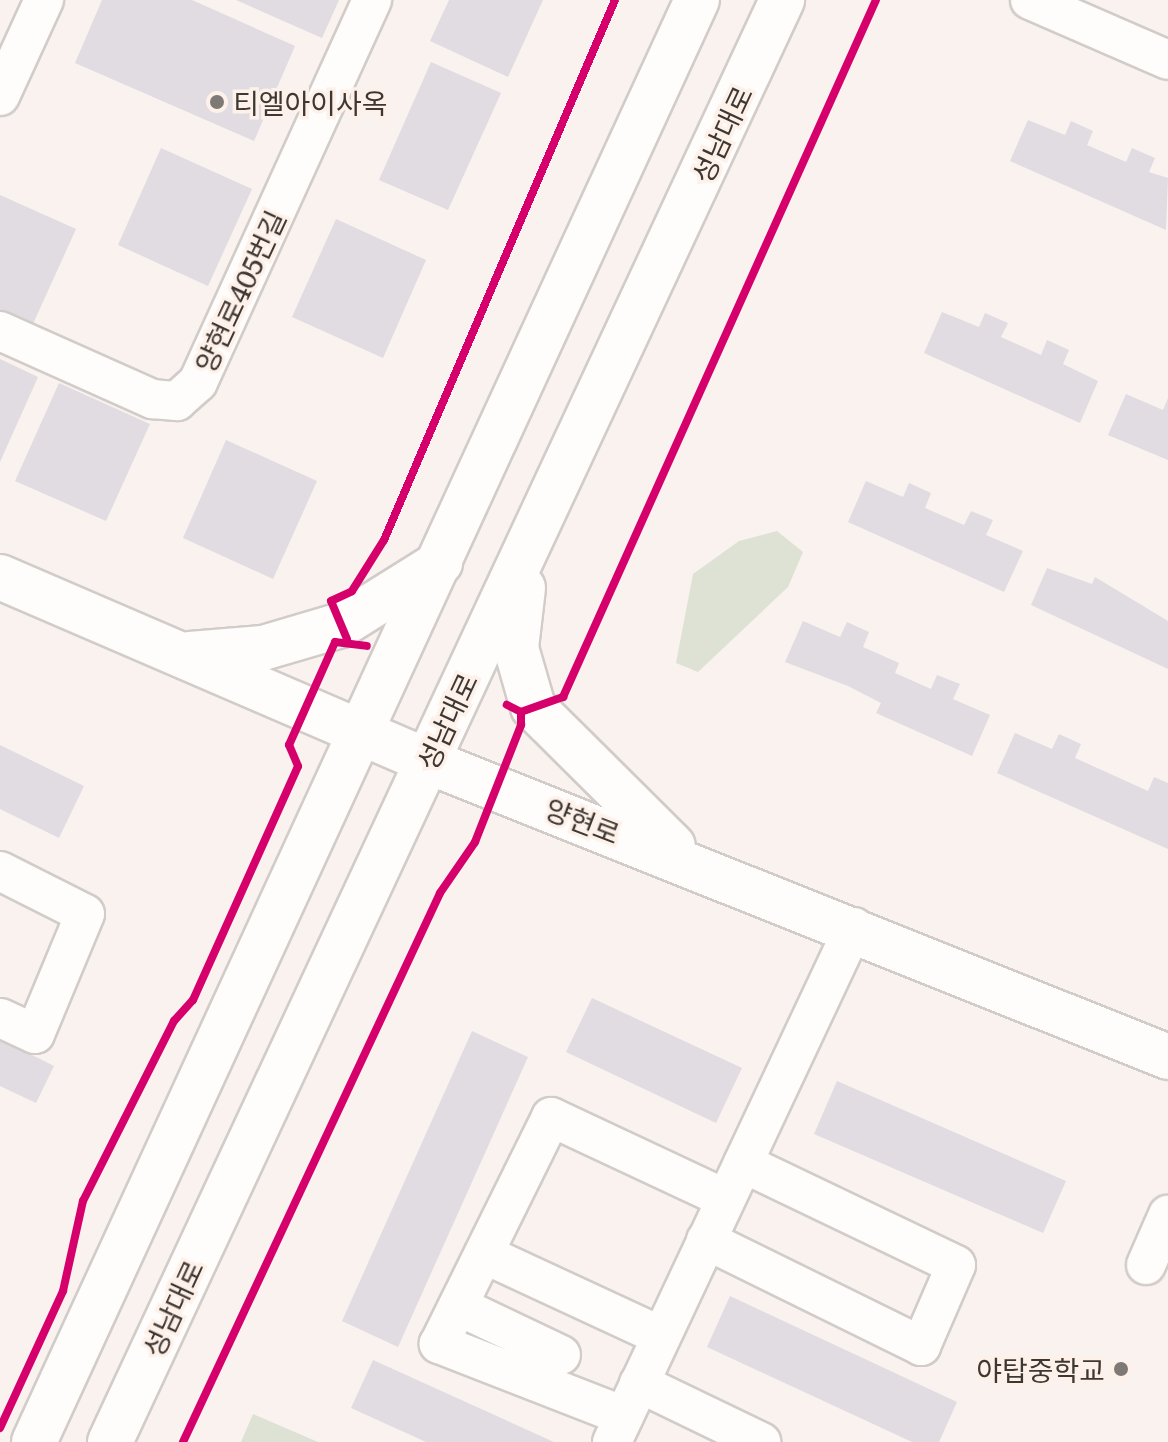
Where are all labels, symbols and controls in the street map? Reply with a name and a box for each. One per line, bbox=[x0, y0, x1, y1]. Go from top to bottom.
street label: 성남대로 bbox=[684, 80, 758, 188]
place label: 티엘아이사옥 bbox=[233, 85, 388, 119]
marker: 티엘아이사옥 bbox=[208, 93, 226, 111]
street label: 양현로405번길 bbox=[187, 205, 291, 377]
street label: 성남대로 bbox=[409, 667, 483, 775]
street label: 양현로 bbox=[541, 790, 625, 850]
street label: 성남대로 bbox=[135, 1254, 209, 1362]
place label: 야탑중학교 bbox=[976, 1352, 1105, 1386]
marker: 야탑중학교 bbox=[1112, 1360, 1130, 1378]

